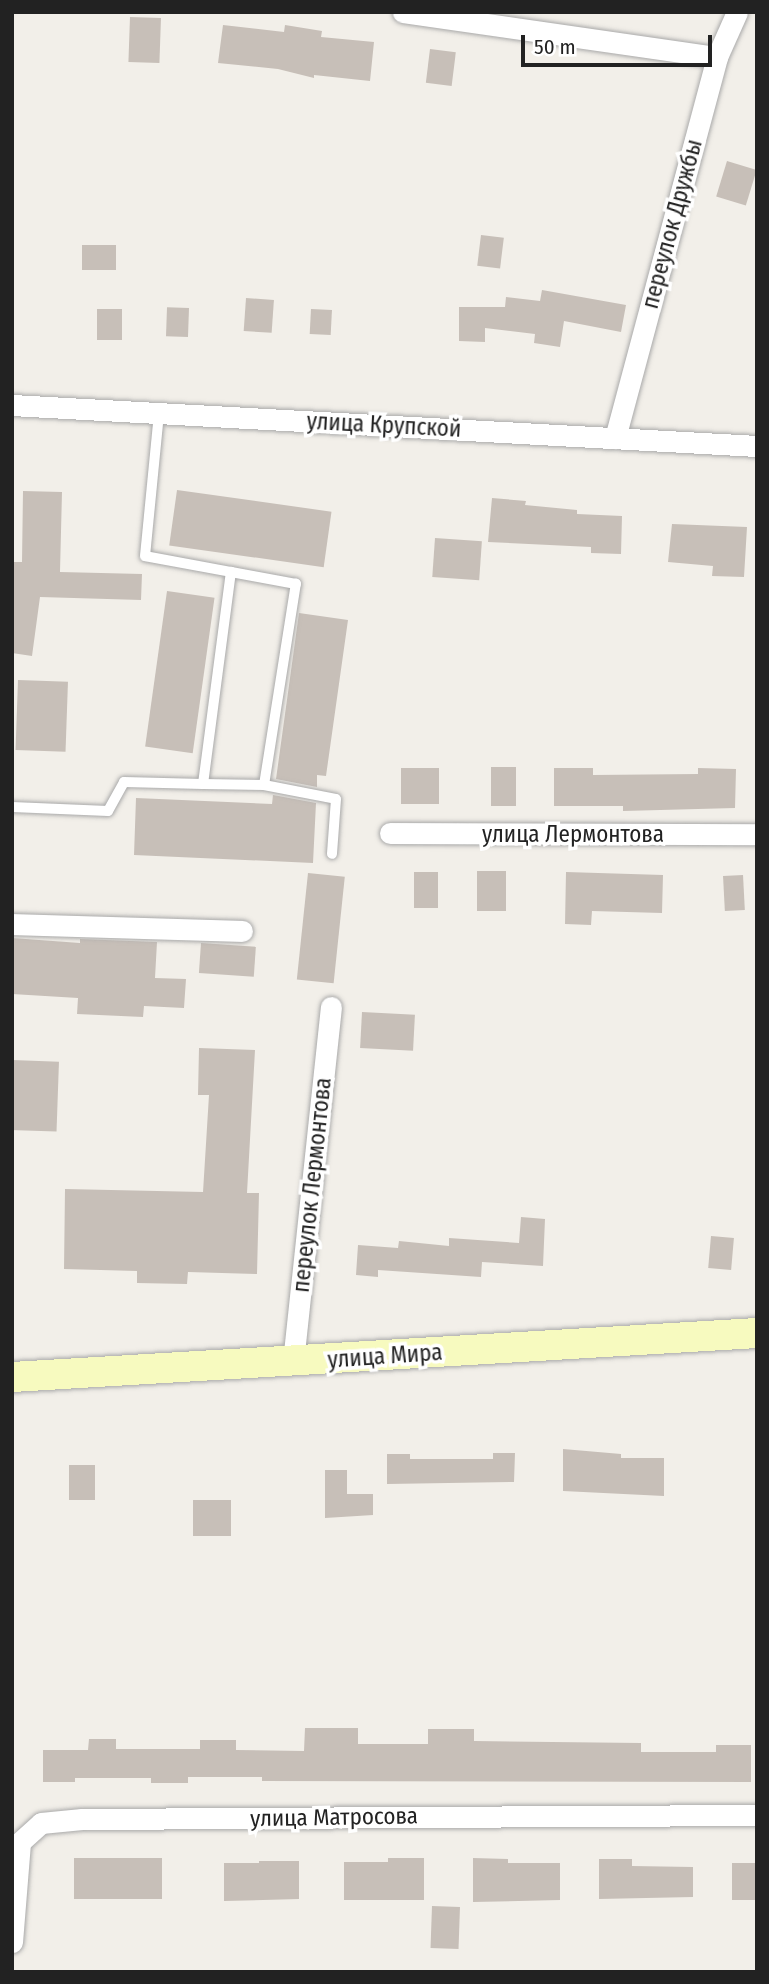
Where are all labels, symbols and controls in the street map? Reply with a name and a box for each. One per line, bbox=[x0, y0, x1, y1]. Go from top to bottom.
scale bar bbox=[524, 21, 715, 65]
text: 50 m bbox=[534, 34, 576, 60]
street label: переулок Дружбы bbox=[636, 136, 708, 312]
street label: улица Крупской bbox=[306, 407, 462, 443]
street label: улица Лермонтова bbox=[482, 820, 664, 848]
street label: переулок Лермонтова bbox=[287, 1076, 337, 1294]
street label: улица Мира bbox=[327, 1338, 443, 1374]
street label: улица Матросова bbox=[250, 1802, 418, 1832]

